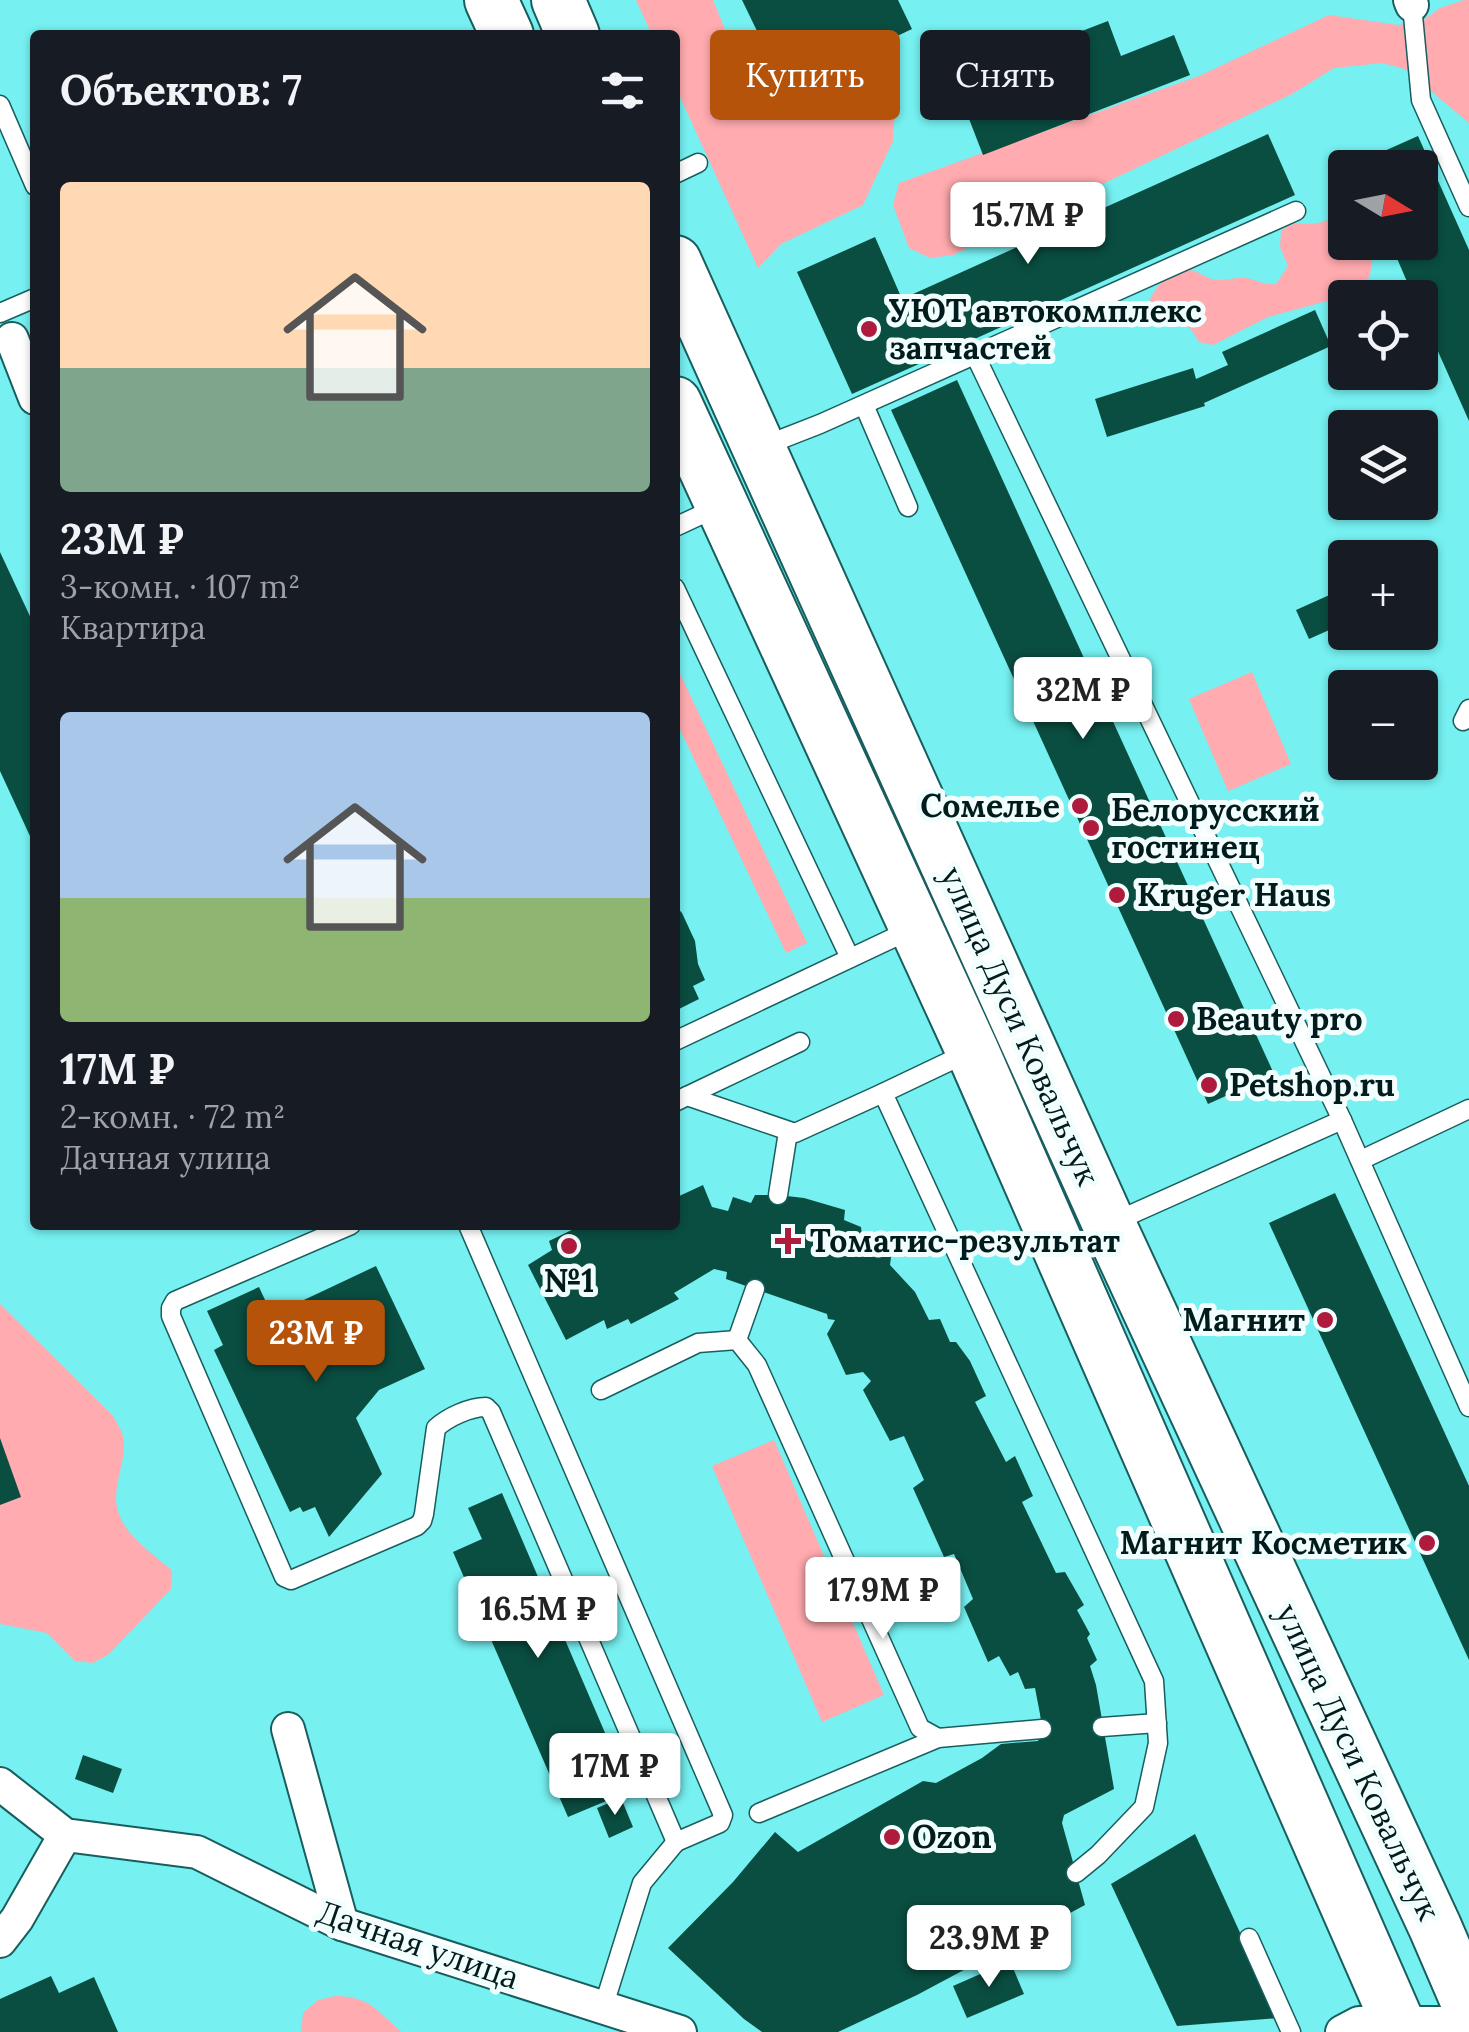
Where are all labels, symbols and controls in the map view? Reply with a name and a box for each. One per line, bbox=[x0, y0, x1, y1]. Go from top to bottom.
chip: Купить bbox=[710, 30, 900, 120]
chip: Снять bbox=[920, 30, 1090, 120]
text: Объектов: 7 bbox=[60, 63, 302, 117]
icon: filters bbox=[595, 63, 650, 118]
north arrow bbox=[1328, 150, 1438, 260]
map controls bbox=[1328, 150, 1438, 780]
pin: 15.7M ₽ bbox=[936, 182, 1120, 267]
text: 15.7M ₽ bbox=[972, 194, 1084, 235]
icon: home bbox=[265, 247, 445, 427]
button: locate bbox=[1328, 280, 1438, 390]
place label: УЮТ автокомплекс запчастей bbox=[889, 290, 1202, 368]
marker: УЮТ автокомплекс запчастей bbox=[858, 318, 880, 340]
button: layers bbox=[1328, 410, 1438, 520]
text: 23M ₽ bbox=[60, 512, 184, 566]
button: + bbox=[1328, 540, 1438, 650]
text: 3-комн. · 107 m² bbox=[60, 566, 300, 607]
text: Квартира bbox=[60, 607, 206, 648]
pin: 32M ₽ bbox=[1013, 657, 1153, 742]
text: 32M ₽ bbox=[1036, 669, 1130, 710]
button: − bbox=[1328, 670, 1438, 780]
icon: home bbox=[265, 777, 445, 957]
place label: Сомелье bbox=[920, 785, 1060, 826]
place label: Белорусский гостинец bbox=[1111, 789, 1320, 867]
marker: Сомелье bbox=[1069, 795, 1091, 817]
marker: Белорусский гостинец bbox=[1080, 817, 1102, 839]
street label: улица Дуси Ковальчук bbox=[932, 860, 1109, 1192]
place label: Kruger Haus bbox=[1137, 874, 1331, 915]
marker: Kruger Haus bbox=[1106, 884, 1128, 906]
place label: Beauty pro bbox=[1196, 998, 1363, 1039]
marker: Beauty pro bbox=[1165, 1008, 1187, 1030]
text: 17M ₽ bbox=[60, 1042, 175, 1096]
place label: Petshop.ru bbox=[1229, 1064, 1395, 1105]
marker: Petshop.ru bbox=[1198, 1074, 1220, 1096]
text: 2-комн. · 72 m² bbox=[60, 1096, 285, 1137]
text: Дачная улица bbox=[60, 1137, 271, 1178]
place label: Томатис-результат bbox=[810, 1220, 1120, 1261]
marker: Томатис-результат bbox=[775, 1228, 801, 1254]
marker: №1 bbox=[558, 1235, 580, 1257]
place label: №1 bbox=[544, 1260, 594, 1301]
place label: Магнит bbox=[1182, 1299, 1305, 1340]
pin: 23M ₽ bbox=[246, 1300, 386, 1385]
marker: Магнит bbox=[1314, 1309, 1336, 1331]
text: 23M ₽ bbox=[269, 1312, 363, 1353]
place label: Магнит Косметик bbox=[1120, 1522, 1407, 1563]
marker: Магнит Косметик bbox=[1416, 1532, 1438, 1554]
pin: 17.9M ₽ bbox=[791, 1557, 975, 1642]
text: 17.9M ₽ bbox=[827, 1569, 939, 1610]
pin: 16.5M ₽ bbox=[446, 1576, 630, 1661]
text: 16.5M ₽ bbox=[480, 1588, 596, 1629]
street label: улица Дуси Ковальчук bbox=[1267, 1597, 1450, 1927]
pin: 17M ₽ bbox=[545, 1733, 685, 1818]
text: 17M ₽ bbox=[571, 1745, 659, 1786]
place label: Ozon bbox=[912, 1816, 992, 1857]
marker: Ozon bbox=[881, 1826, 903, 1848]
street label: Дачная улица bbox=[312, 1891, 524, 1998]
pin: 23.9M ₽ bbox=[897, 1905, 1081, 1990]
text: 23.9M ₽ bbox=[929, 1917, 1049, 1958]

